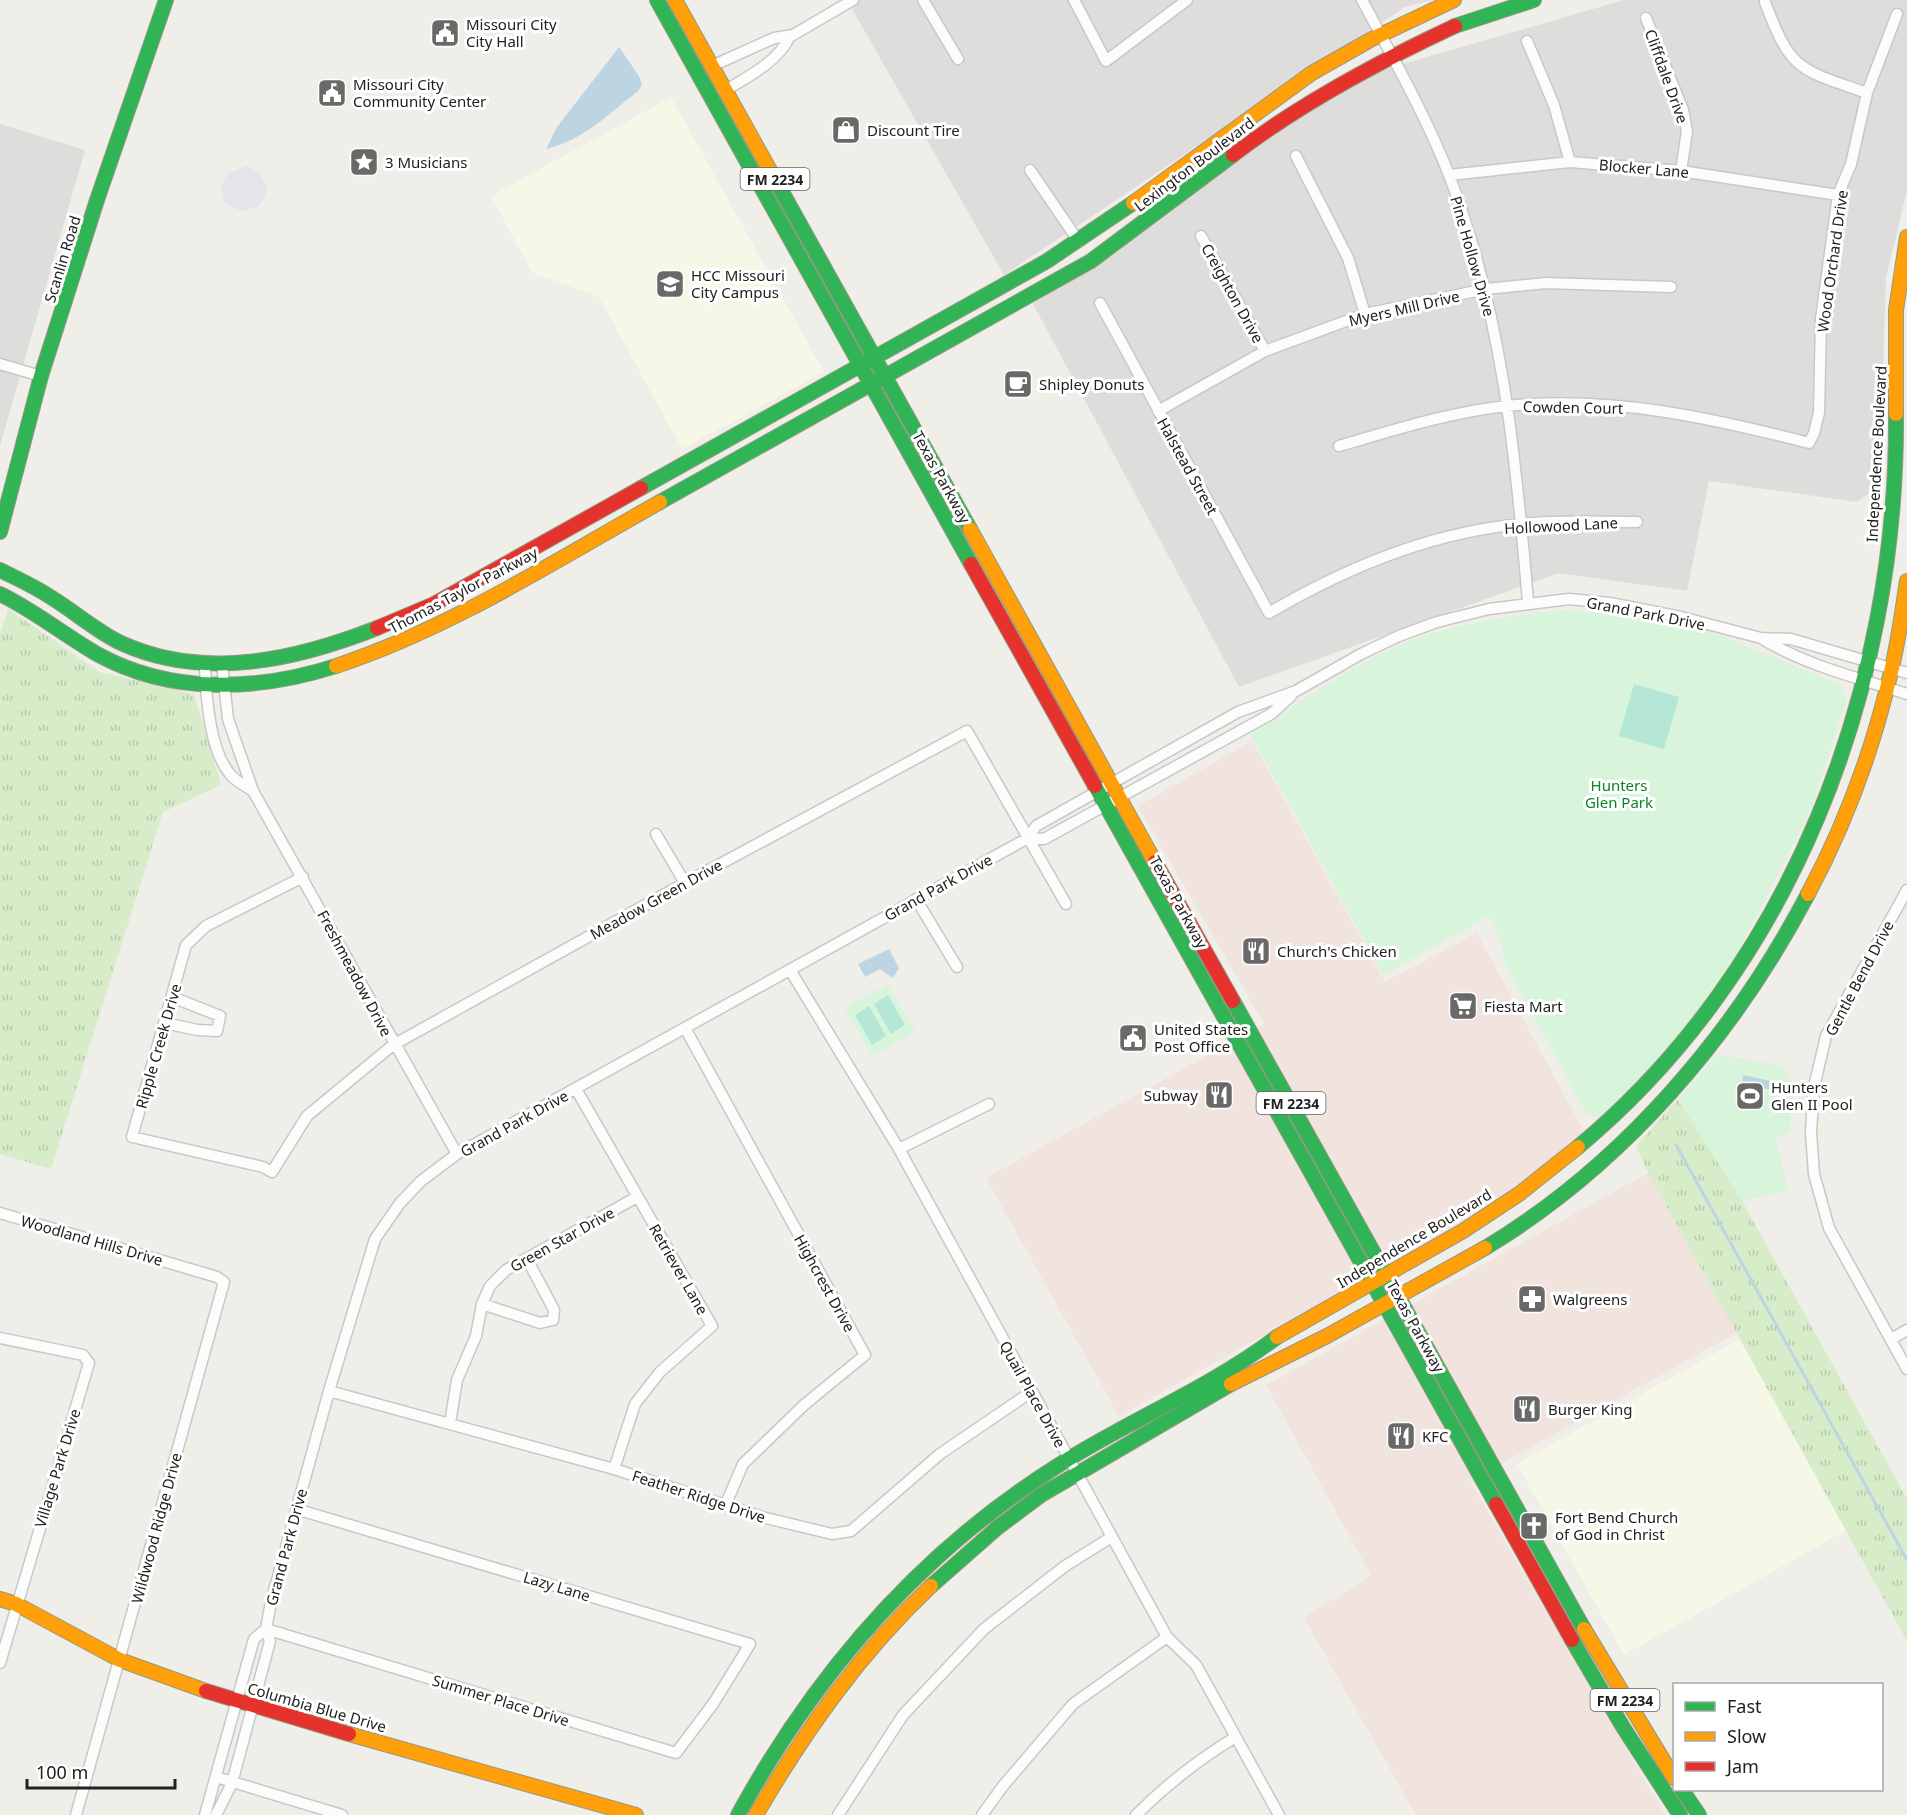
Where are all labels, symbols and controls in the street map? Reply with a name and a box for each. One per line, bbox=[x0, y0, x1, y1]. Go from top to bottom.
place label: Missouri City City Hall bbox=[466, 14, 557, 51]
public building icon: Missouri City City Hall bbox=[429, 17, 461, 49]
street label: Cliffdale Drive bbox=[1641, 26, 1693, 126]
place label: Missouri City Community Center bbox=[353, 74, 486, 111]
public building icon: Missouri City Community Center bbox=[316, 77, 348, 109]
street label: Lexington Boulevard bbox=[1130, 112, 1258, 216]
shop icon: Discount Tire bbox=[830, 114, 862, 146]
place label: Discount Tire bbox=[867, 120, 960, 140]
place icon: 3 Musicians bbox=[348, 146, 380, 178]
place label: 3 Musicians bbox=[385, 152, 467, 172]
street label: Blocker Lane bbox=[1598, 154, 1690, 182]
road number: FM 2234 bbox=[740, 168, 810, 190]
street label: Wood Orchard Drive bbox=[1812, 189, 1852, 333]
street label: Pine Hollow Drive bbox=[1446, 194, 1500, 318]
street label: Scanlin Road bbox=[39, 213, 85, 305]
street label: Creighton Drive bbox=[1197, 240, 1269, 346]
place label: HCC Missouri City Campus bbox=[691, 265, 785, 302]
school or university icon: HCC Missouri City Campus bbox=[654, 268, 686, 300]
street label: Myers Mill Drive bbox=[1347, 286, 1461, 330]
street label: Independence Boulevard bbox=[1861, 365, 1891, 543]
cafe icon: Shipley Donuts bbox=[1002, 368, 1034, 400]
place label: Shipley Donuts bbox=[1039, 374, 1144, 394]
street label: Cowden Court bbox=[1523, 396, 1624, 418]
street label: Halstead Street bbox=[1153, 414, 1223, 519]
street label: Texas Parkway bbox=[908, 427, 976, 527]
street label: Hollowood Lane bbox=[1504, 512, 1618, 538]
street label: Thomas Taylor Parkway bbox=[385, 542, 541, 638]
street label: Grand Park Drive bbox=[1585, 592, 1707, 634]
park label: Hunters Glen Park bbox=[1585, 775, 1653, 812]
street label: Grand Park Drive bbox=[881, 849, 995, 925]
street label: Texas Parkway bbox=[1145, 852, 1213, 952]
street label: Meadow Green Drive bbox=[586, 854, 726, 944]
street label: Freshmeadow Drive bbox=[313, 906, 397, 1040]
street label: Gentle Bend Drive bbox=[1820, 917, 1898, 1039]
restaurant icon: Church's Chicken bbox=[1240, 935, 1272, 967]
place label: Church's Chicken bbox=[1277, 941, 1397, 961]
street label: Ripple Creek Drive bbox=[131, 981, 185, 1111]
supermarket icon: Fiesta Mart bbox=[1447, 990, 1479, 1022]
place label: Fiesta Mart bbox=[1484, 996, 1563, 1016]
place label: United States Post Office bbox=[1154, 1019, 1248, 1056]
public building icon: United States Post Office bbox=[1117, 1022, 1149, 1054]
place label: Hunters Glen II Pool bbox=[1771, 1077, 1853, 1114]
restaurant icon: Subway bbox=[1203, 1079, 1235, 1111]
sports icon: Hunters Glen II Pool bbox=[1734, 1080, 1766, 1112]
street label: Grand Park Drive bbox=[457, 1085, 571, 1161]
place label: Subway bbox=[1144, 1085, 1198, 1105]
road number: FM 2234 bbox=[1256, 1092, 1326, 1114]
street label: Independence Boulevard bbox=[1333, 1184, 1495, 1292]
street label: Green Star Drive bbox=[506, 1202, 618, 1276]
street label: Woodland Hills Drive bbox=[19, 1210, 165, 1270]
street label: Retriever Lane bbox=[645, 1220, 713, 1318]
street label: Highcrest Drive bbox=[790, 1231, 860, 1335]
street label: Texas Parkway bbox=[1382, 1276, 1450, 1376]
pharmacy icon: Walgreens bbox=[1516, 1283, 1548, 1315]
place label: Walgreens bbox=[1553, 1289, 1627, 1309]
street label: Quail Place Drive bbox=[995, 1337, 1071, 1451]
restaurant icon: Burger King bbox=[1511, 1393, 1543, 1425]
place label: Burger King bbox=[1548, 1399, 1633, 1419]
street label: Village Park Drive bbox=[29, 1406, 85, 1530]
restaurant icon: KFC bbox=[1385, 1420, 1417, 1452]
place label: KFC bbox=[1422, 1426, 1449, 1446]
street label: Wildwood Ridge Drive bbox=[126, 1451, 186, 1605]
street label: Feather Ridge Drive bbox=[630, 1465, 768, 1527]
street label: Grand Park Drive bbox=[261, 1486, 311, 1608]
place label: Fort Bend Church of God in Christ bbox=[1555, 1507, 1678, 1544]
church icon: Fort Bend Church of God in Christ bbox=[1518, 1510, 1550, 1542]
street label: Lazy Lane bbox=[521, 1566, 593, 1606]
street label: Summer Place Drive bbox=[430, 1670, 572, 1730]
street label: Columbia Blue Drive bbox=[245, 1678, 389, 1736]
legend bbox=[1673, 1683, 1883, 1791]
road number: FM 2234 bbox=[1590, 1689, 1660, 1711]
text: Fast bbox=[1727, 1694, 1762, 1718]
text: Slow bbox=[1727, 1724, 1766, 1748]
scale bar bbox=[27, 1752, 176, 1790]
text: Jam bbox=[1725, 1754, 1759, 1778]
text: 100 m bbox=[36, 1760, 88, 1784]

